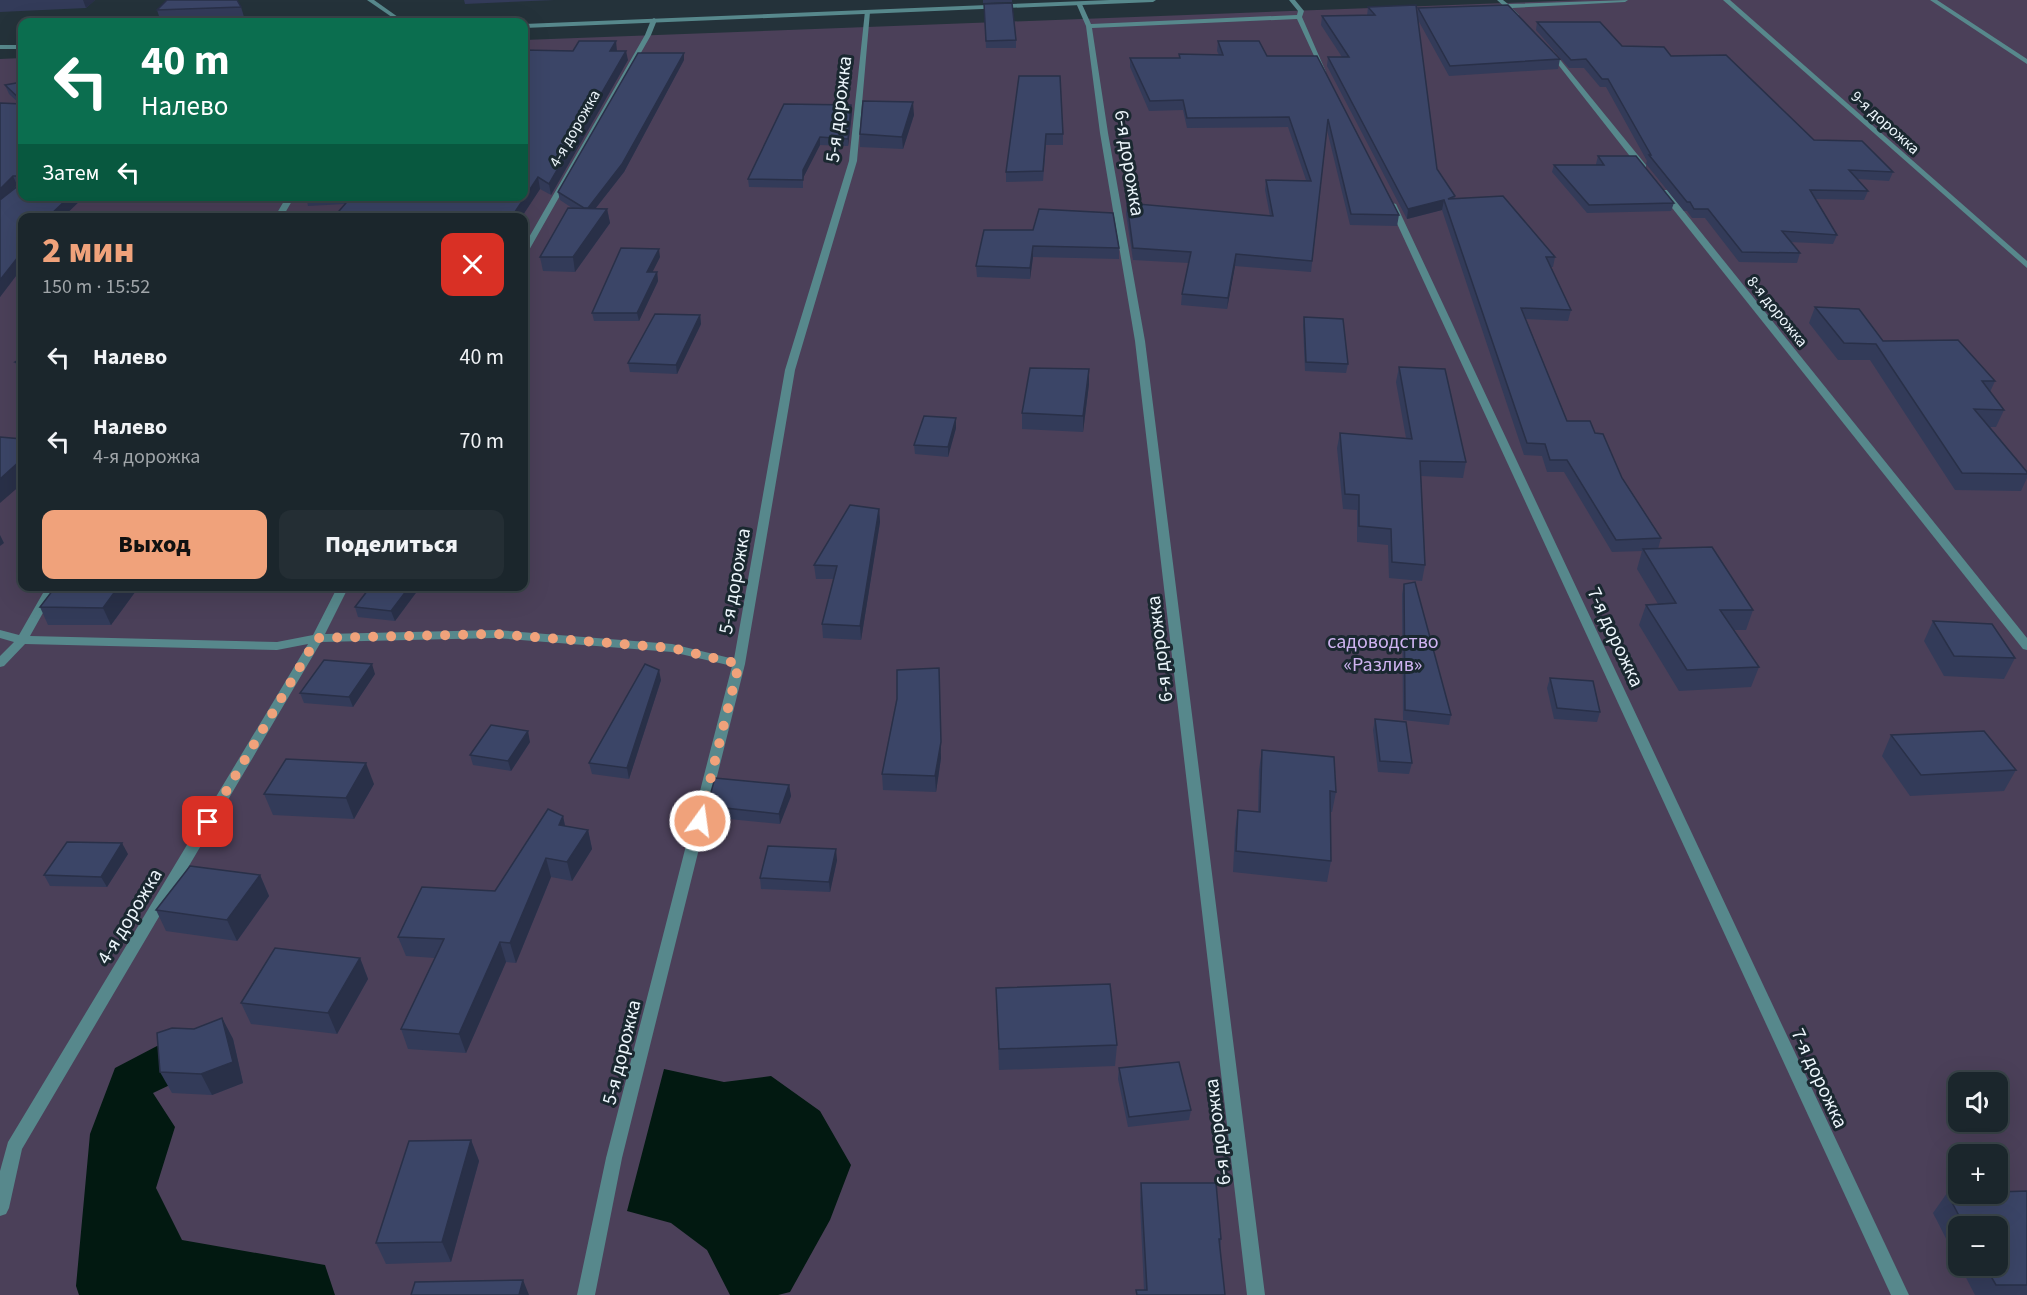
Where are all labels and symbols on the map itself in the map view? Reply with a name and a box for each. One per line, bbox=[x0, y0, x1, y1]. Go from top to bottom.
street label: 5-я дорожка bbox=[819, 54, 859, 164]
street label: 4-я дорожка bbox=[544, 86, 606, 171]
street label: 9-я дорожка bbox=[1846, 86, 1925, 160]
street label: 6-я дорожка bbox=[1107, 108, 1151, 218]
street label: 8-я дорожка bbox=[1742, 271, 1813, 352]
street label: 5-я дорожка bbox=[712, 526, 758, 636]
street label: 7-я дорожка bbox=[1580, 583, 1650, 692]
street label: 6-я дорожка bbox=[1140, 594, 1180, 704]
park label: садоводство «Разлив» bbox=[1327, 628, 1439, 679]
position arrow bbox=[668, 789, 732, 853]
pin bbox=[182, 796, 233, 847]
street label: 4-я дорожка bbox=[90, 863, 169, 970]
street label: 5-я дорожка bbox=[595, 997, 649, 1108]
street label: 7-я дорожка bbox=[1784, 1024, 1854, 1133]
street label: 6-я дорожка bbox=[1198, 1077, 1238, 1187]

